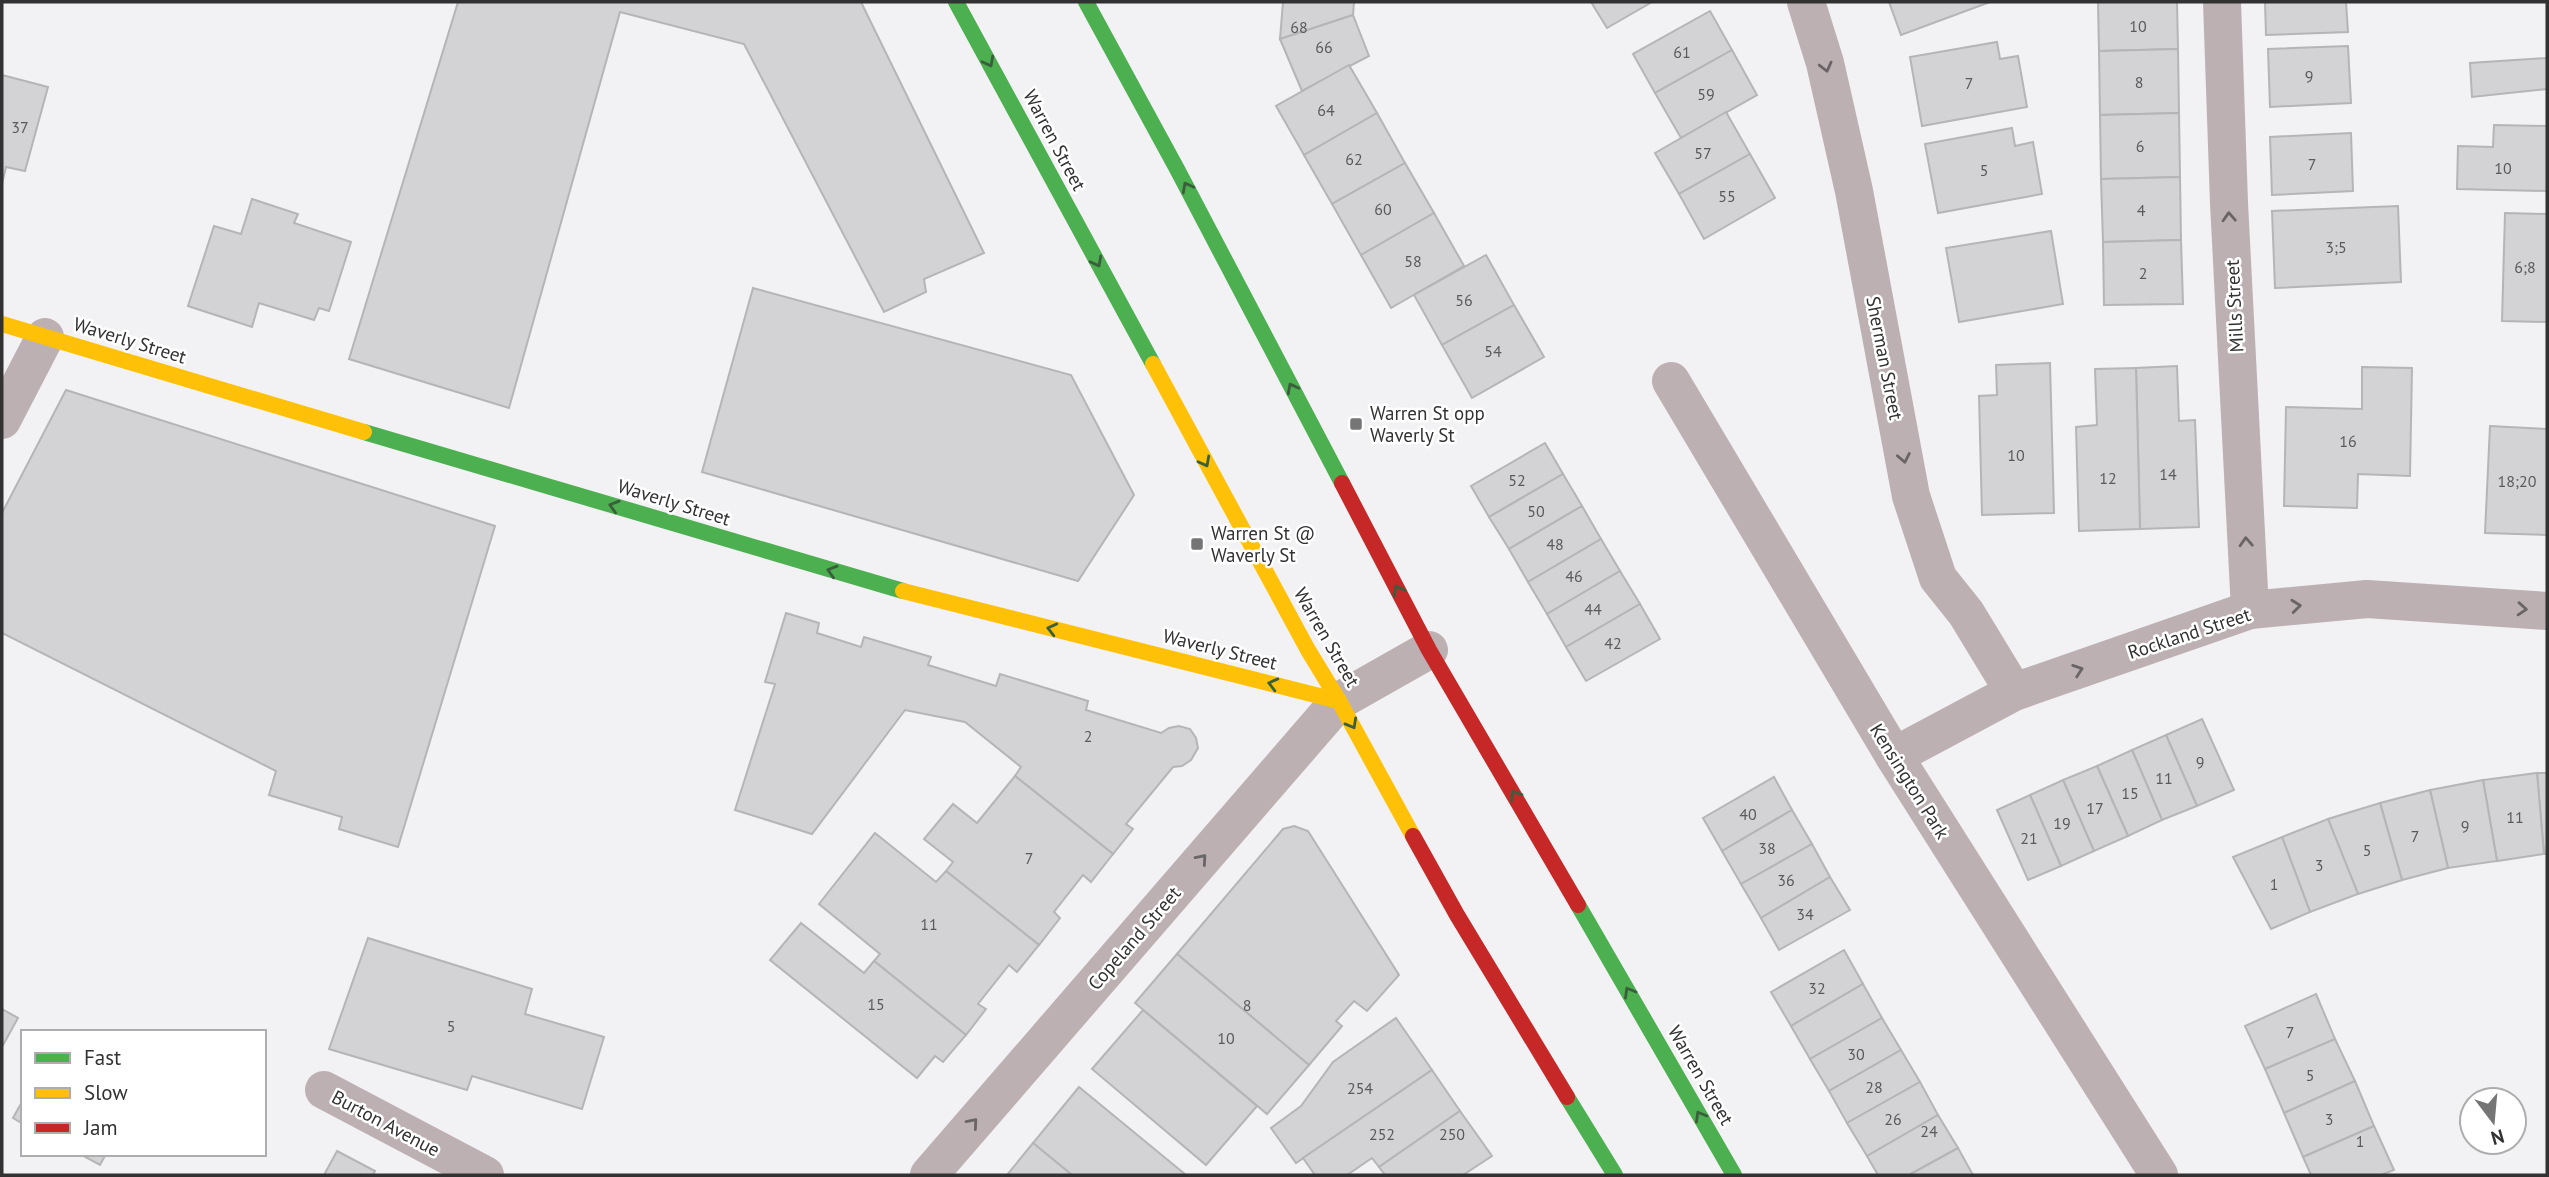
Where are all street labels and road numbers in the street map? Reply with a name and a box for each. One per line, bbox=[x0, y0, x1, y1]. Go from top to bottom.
street label: Warren Street bbox=[1018, 85, 1092, 195]
street label: Mills Street bbox=[2220, 258, 2248, 353]
street label: Sherman Street bbox=[1861, 294, 1909, 422]
street label: Waverly Street bbox=[71, 311, 190, 369]
street label: Waverly Street bbox=[615, 473, 734, 531]
street label: Warren Street bbox=[1289, 583, 1365, 692]
street label: Rockland Street bbox=[2125, 602, 2254, 664]
street label: Waverly Street bbox=[1160, 623, 1280, 675]
street label: Kensington Park bbox=[1865, 719, 1955, 843]
street label: Copeland Street bbox=[1082, 881, 1186, 995]
street label: Warren Street bbox=[1663, 1021, 1739, 1130]
street label: Burton Avenue bbox=[328, 1084, 444, 1162]

